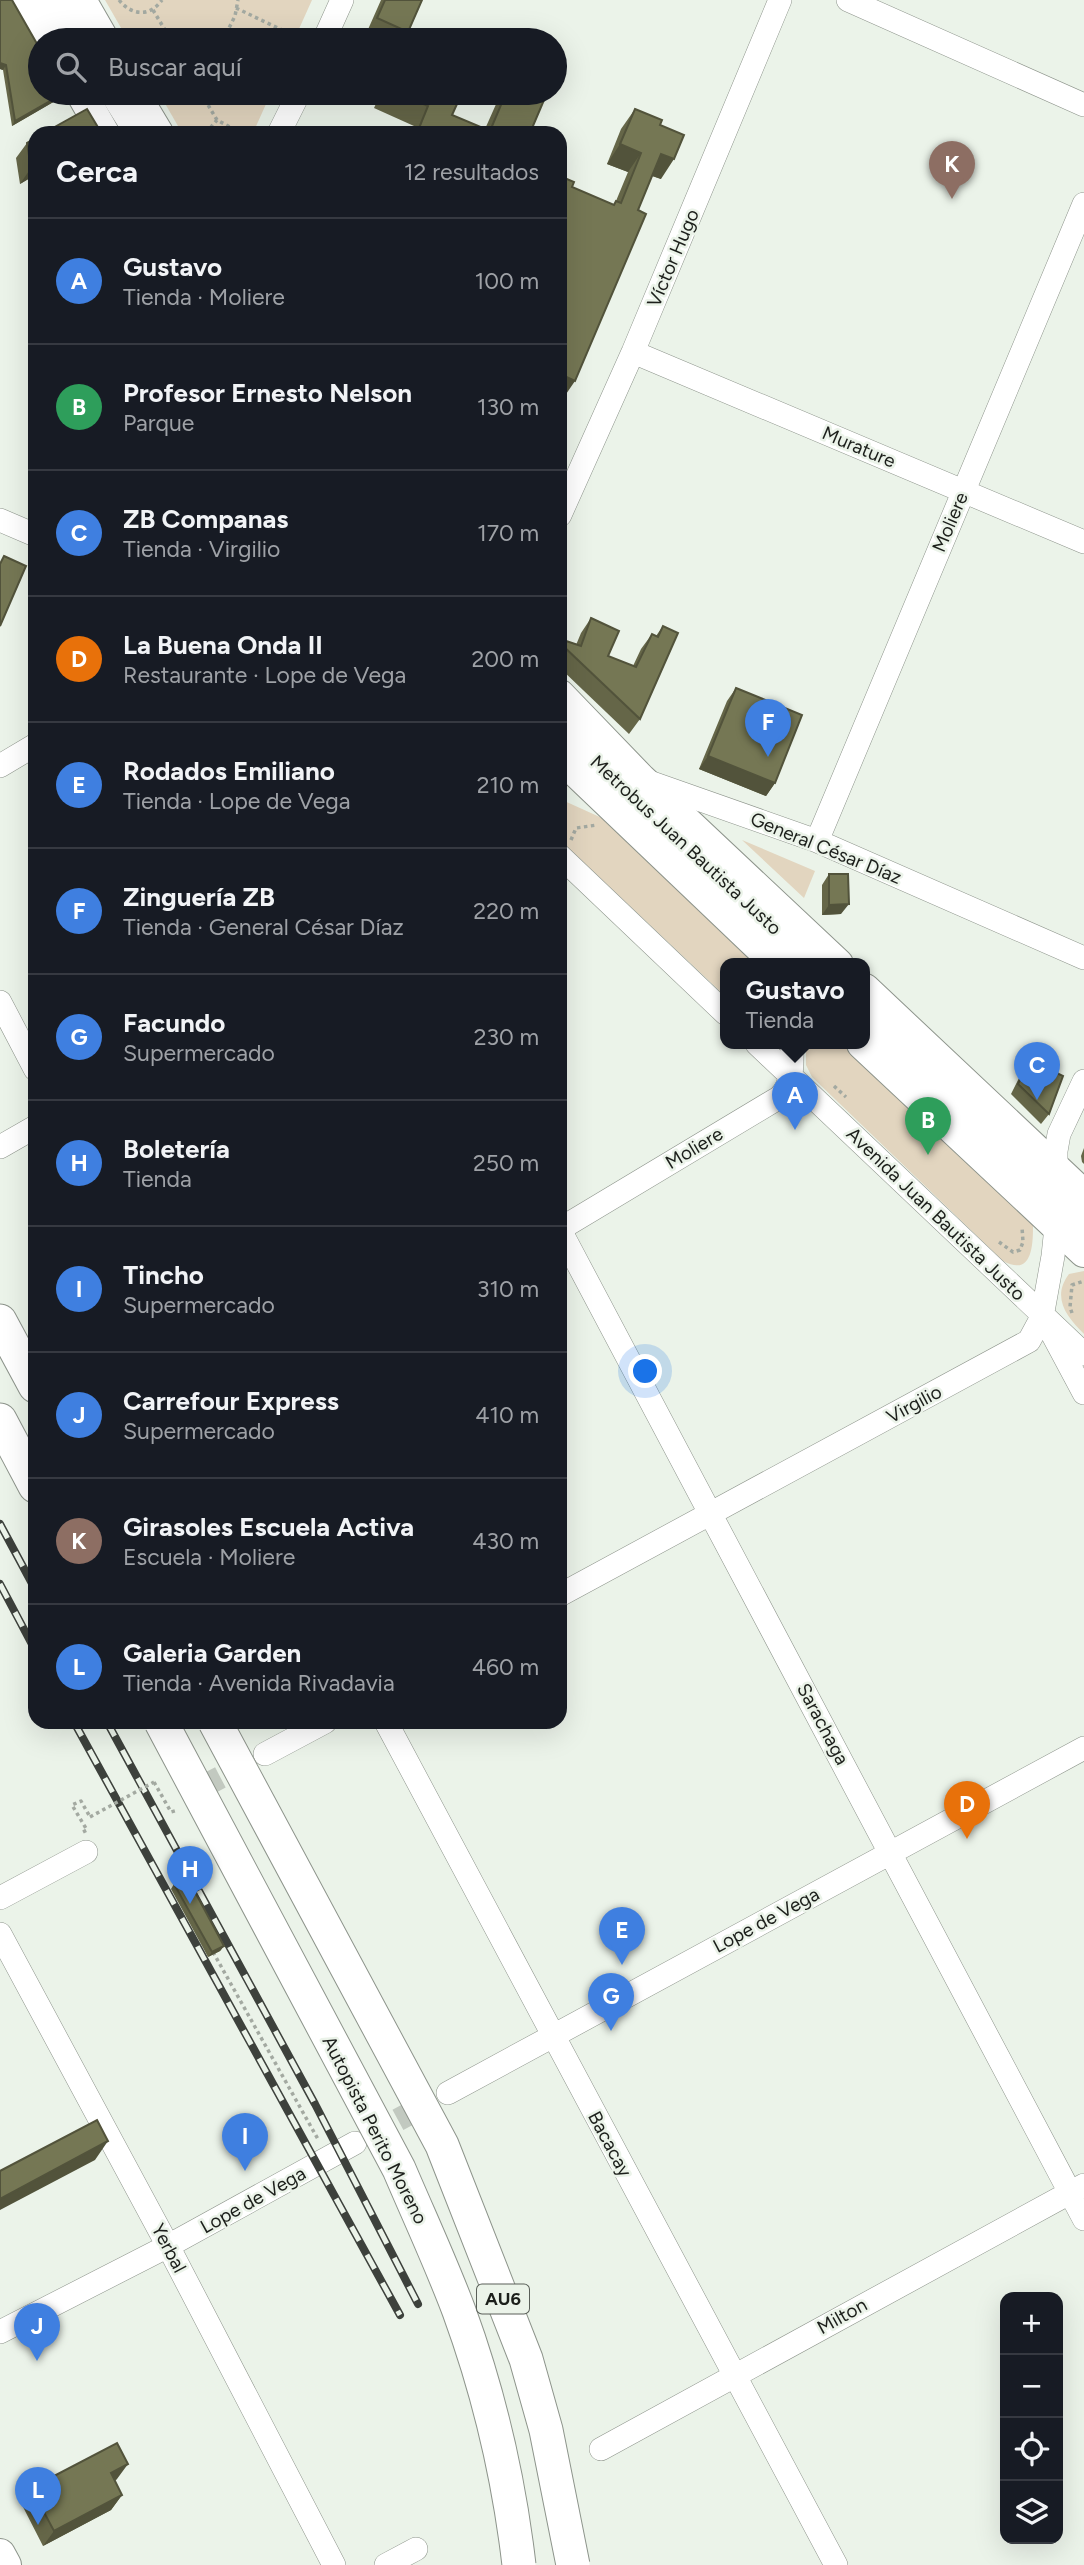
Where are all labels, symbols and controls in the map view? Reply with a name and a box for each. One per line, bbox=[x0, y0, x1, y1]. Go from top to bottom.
search box bbox=[28, 28, 567, 105]
icon: search bbox=[52, 48, 90, 86]
text: Buscar aquí bbox=[108, 51, 242, 83]
pin: K bbox=[929, 141, 975, 199]
text: Cerca bbox=[56, 153, 138, 190]
text: 12 resultados bbox=[404, 158, 539, 186]
street label: Víctor Hugo bbox=[642, 206, 704, 310]
text: Gustavo bbox=[123, 251, 222, 283]
text: A bbox=[71, 267, 87, 295]
text: 100 m bbox=[475, 267, 539, 295]
text: Tienda · Moliere bbox=[123, 283, 285, 311]
text: Profesor Ernesto Nelson bbox=[123, 377, 412, 409]
text: B bbox=[72, 393, 86, 421]
text: 130 m bbox=[477, 393, 539, 421]
text: Parque bbox=[123, 409, 194, 437]
street label: Murature bbox=[819, 421, 899, 473]
street label: Moliere bbox=[927, 489, 973, 555]
text: ZB Companas bbox=[123, 503, 288, 535]
text: C bbox=[71, 519, 87, 547]
text: 170 m bbox=[477, 519, 539, 547]
text: Tienda · Virgilio bbox=[123, 535, 280, 563]
text: La Buena Onda II bbox=[123, 629, 323, 661]
text: D bbox=[71, 645, 87, 673]
text: 200 m bbox=[471, 645, 539, 673]
text: Restaurante · Lope de Vega bbox=[123, 661, 406, 689]
pin: F bbox=[745, 699, 791, 757]
street label: Metrobus Juan Bautista Justo bbox=[586, 750, 786, 940]
text: Rodados Emiliano bbox=[123, 755, 335, 787]
text: E bbox=[72, 771, 86, 799]
text: 210 m bbox=[477, 771, 539, 799]
text: Tienda · Lope de Vega bbox=[123, 787, 351, 815]
street label: General César Díaz bbox=[747, 807, 905, 889]
text: Zinguería ZB bbox=[123, 881, 275, 913]
text: F bbox=[73, 897, 85, 925]
text: 220 m bbox=[473, 897, 539, 925]
text: Tienda · General César Díaz bbox=[123, 913, 404, 941]
popup bbox=[720, 958, 870, 1049]
text: Gustavo bbox=[745, 974, 845, 1006]
text: Tienda bbox=[745, 1006, 814, 1034]
text: Facundo bbox=[123, 1007, 225, 1039]
text: G bbox=[70, 1023, 88, 1051]
text: 230 m bbox=[474, 1023, 539, 1051]
text: Supermercado bbox=[123, 1039, 275, 1067]
pin: C bbox=[1014, 1042, 1060, 1100]
pin: A bbox=[772, 1072, 818, 1130]
pin: B bbox=[905, 1097, 951, 1155]
street label: Moliere bbox=[661, 1122, 727, 1174]
street label: Avenida Juan Bautista Justo bbox=[842, 1122, 1030, 1306]
text: Boletería bbox=[123, 1133, 230, 1165]
text: H bbox=[70, 1149, 88, 1177]
text: 250 m bbox=[473, 1149, 539, 1177]
text: Tienda bbox=[123, 1165, 192, 1193]
text: Tincho bbox=[123, 1259, 204, 1291]
text: I bbox=[76, 1275, 82, 1303]
text: 310 m bbox=[477, 1275, 539, 1303]
text: Supermercado bbox=[123, 1291, 275, 1319]
your location bbox=[628, 1354, 662, 1388]
street label: Virgilio bbox=[882, 1380, 946, 1428]
text: Carrefour Express bbox=[123, 1385, 339, 1417]
text: J bbox=[73, 1401, 85, 1429]
text: 410 m bbox=[475, 1401, 539, 1429]
text: Supermercado bbox=[123, 1417, 275, 1445]
text: Girasoles Escuela Activa bbox=[123, 1511, 414, 1543]
text: K bbox=[71, 1527, 87, 1555]
text: 430 m bbox=[472, 1527, 539, 1555]
text: Escuela · Moliere bbox=[123, 1543, 295, 1571]
text: Galeria Garden bbox=[123, 1637, 301, 1669]
text: L bbox=[73, 1653, 85, 1681]
text: 460 m bbox=[472, 1653, 539, 1681]
text: Tienda · Avenida Rivadavia bbox=[123, 1669, 395, 1697]
street label: Sarachaga bbox=[792, 1679, 854, 1769]
pin: D bbox=[944, 1781, 990, 1839]
pin: H bbox=[167, 1846, 213, 1904]
street label: Lope de Vega bbox=[709, 1882, 823, 1958]
pin: E bbox=[599, 1907, 645, 1965]
pin: G bbox=[588, 1973, 634, 2031]
street label: Autopista Perito Moreno bbox=[318, 2032, 432, 2228]
street label: Bacacay bbox=[583, 2107, 637, 2181]
pin: I bbox=[222, 2113, 268, 2171]
street label: Lope de Vega bbox=[196, 2162, 310, 2238]
street label: Yerbal bbox=[147, 2220, 191, 2276]
road number: AU6 bbox=[477, 2284, 529, 2314]
map controls bbox=[1000, 2292, 1063, 2544]
button: + bbox=[1000, 2292, 1063, 2355]
street label: Milton bbox=[813, 2293, 871, 2339]
pin: J bbox=[14, 2303, 60, 2361]
button: − bbox=[1000, 2355, 1063, 2418]
button: locate bbox=[1000, 2418, 1063, 2481]
pin: L bbox=[15, 2467, 61, 2525]
button: layers bbox=[1000, 2481, 1063, 2544]

